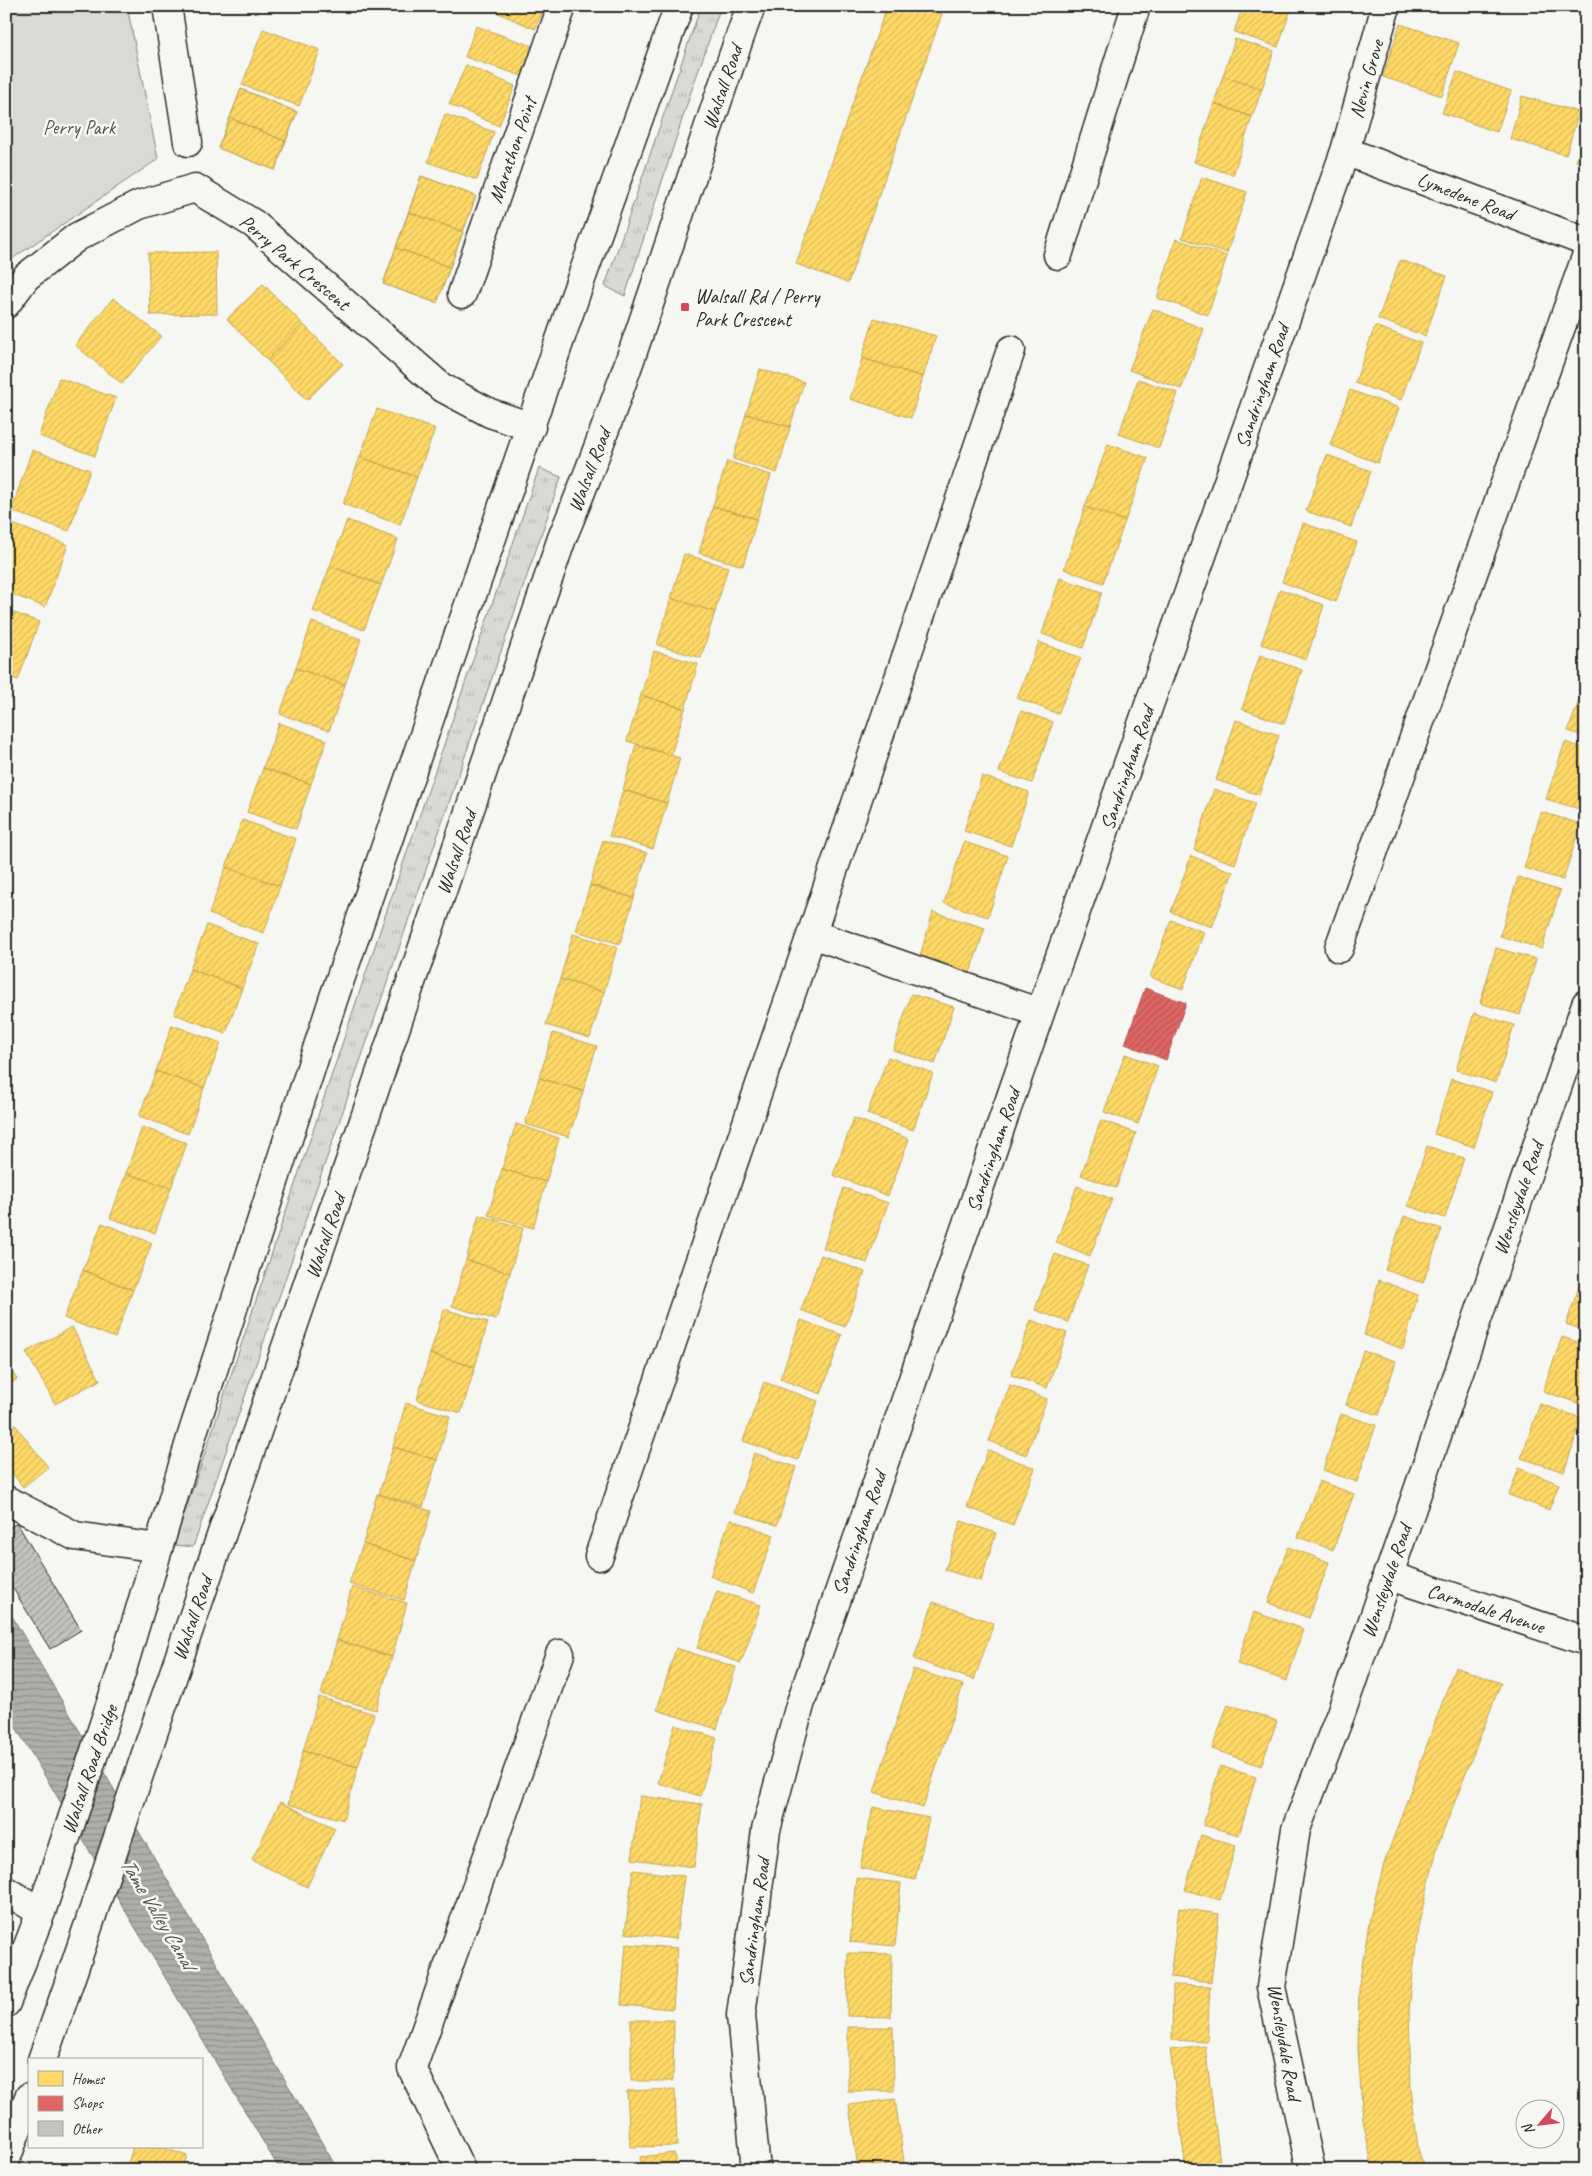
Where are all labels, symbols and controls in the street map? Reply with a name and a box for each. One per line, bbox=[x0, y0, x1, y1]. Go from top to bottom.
street label: Nevin Grove bbox=[1343, 36, 1390, 121]
street label: Walsall Road bbox=[696, 39, 750, 132]
street label: Marathon Point bbox=[483, 91, 543, 206]
park label: Perry Park bbox=[43, 115, 117, 140]
street label: Lymedene Road bbox=[1414, 167, 1521, 228]
street label: Perry Park Crescent bbox=[234, 209, 357, 317]
place label: Walsall Rd / Perry Park Crescent bbox=[695, 284, 821, 332]
marker: Walsall Rd / Perry Park Crescent bbox=[679, 301, 691, 313]
street label: Sandringham Road bbox=[1230, 318, 1296, 451]
street label: Walsall Road bbox=[562, 422, 618, 515]
street label: Sandringham Road bbox=[1095, 700, 1161, 833]
street label: Walsall Road bbox=[430, 804, 484, 897]
street label: Sandringham Road bbox=[961, 1082, 1027, 1215]
street label: Wensleydale Road bbox=[1487, 1135, 1551, 1258]
street label: Walsall Road bbox=[299, 1188, 353, 1281]
street label: Sandringham Road bbox=[827, 1465, 893, 1598]
street label: Wensleydale Road bbox=[1355, 1518, 1419, 1641]
street label: Walsall Road bbox=[166, 1570, 220, 1663]
street label: Carmodale Avenue bbox=[1424, 1578, 1549, 1640]
street label: Walsall Road Bridge bbox=[56, 1700, 124, 1837]
water label: Tame Valley Canal bbox=[115, 1853, 205, 1979]
street label: Sandringham Road bbox=[733, 1853, 776, 1988]
street label: Wensleydale Road bbox=[1262, 1982, 1308, 2105]
legend bbox=[28, 2058, 202, 2148]
text: Homes bbox=[72, 2070, 106, 2089]
text: Shops bbox=[72, 2094, 105, 2113]
north arrow bbox=[1514, 2098, 1564, 2148]
text: Other bbox=[72, 2120, 103, 2139]
text: N bbox=[1518, 2120, 1539, 2138]

